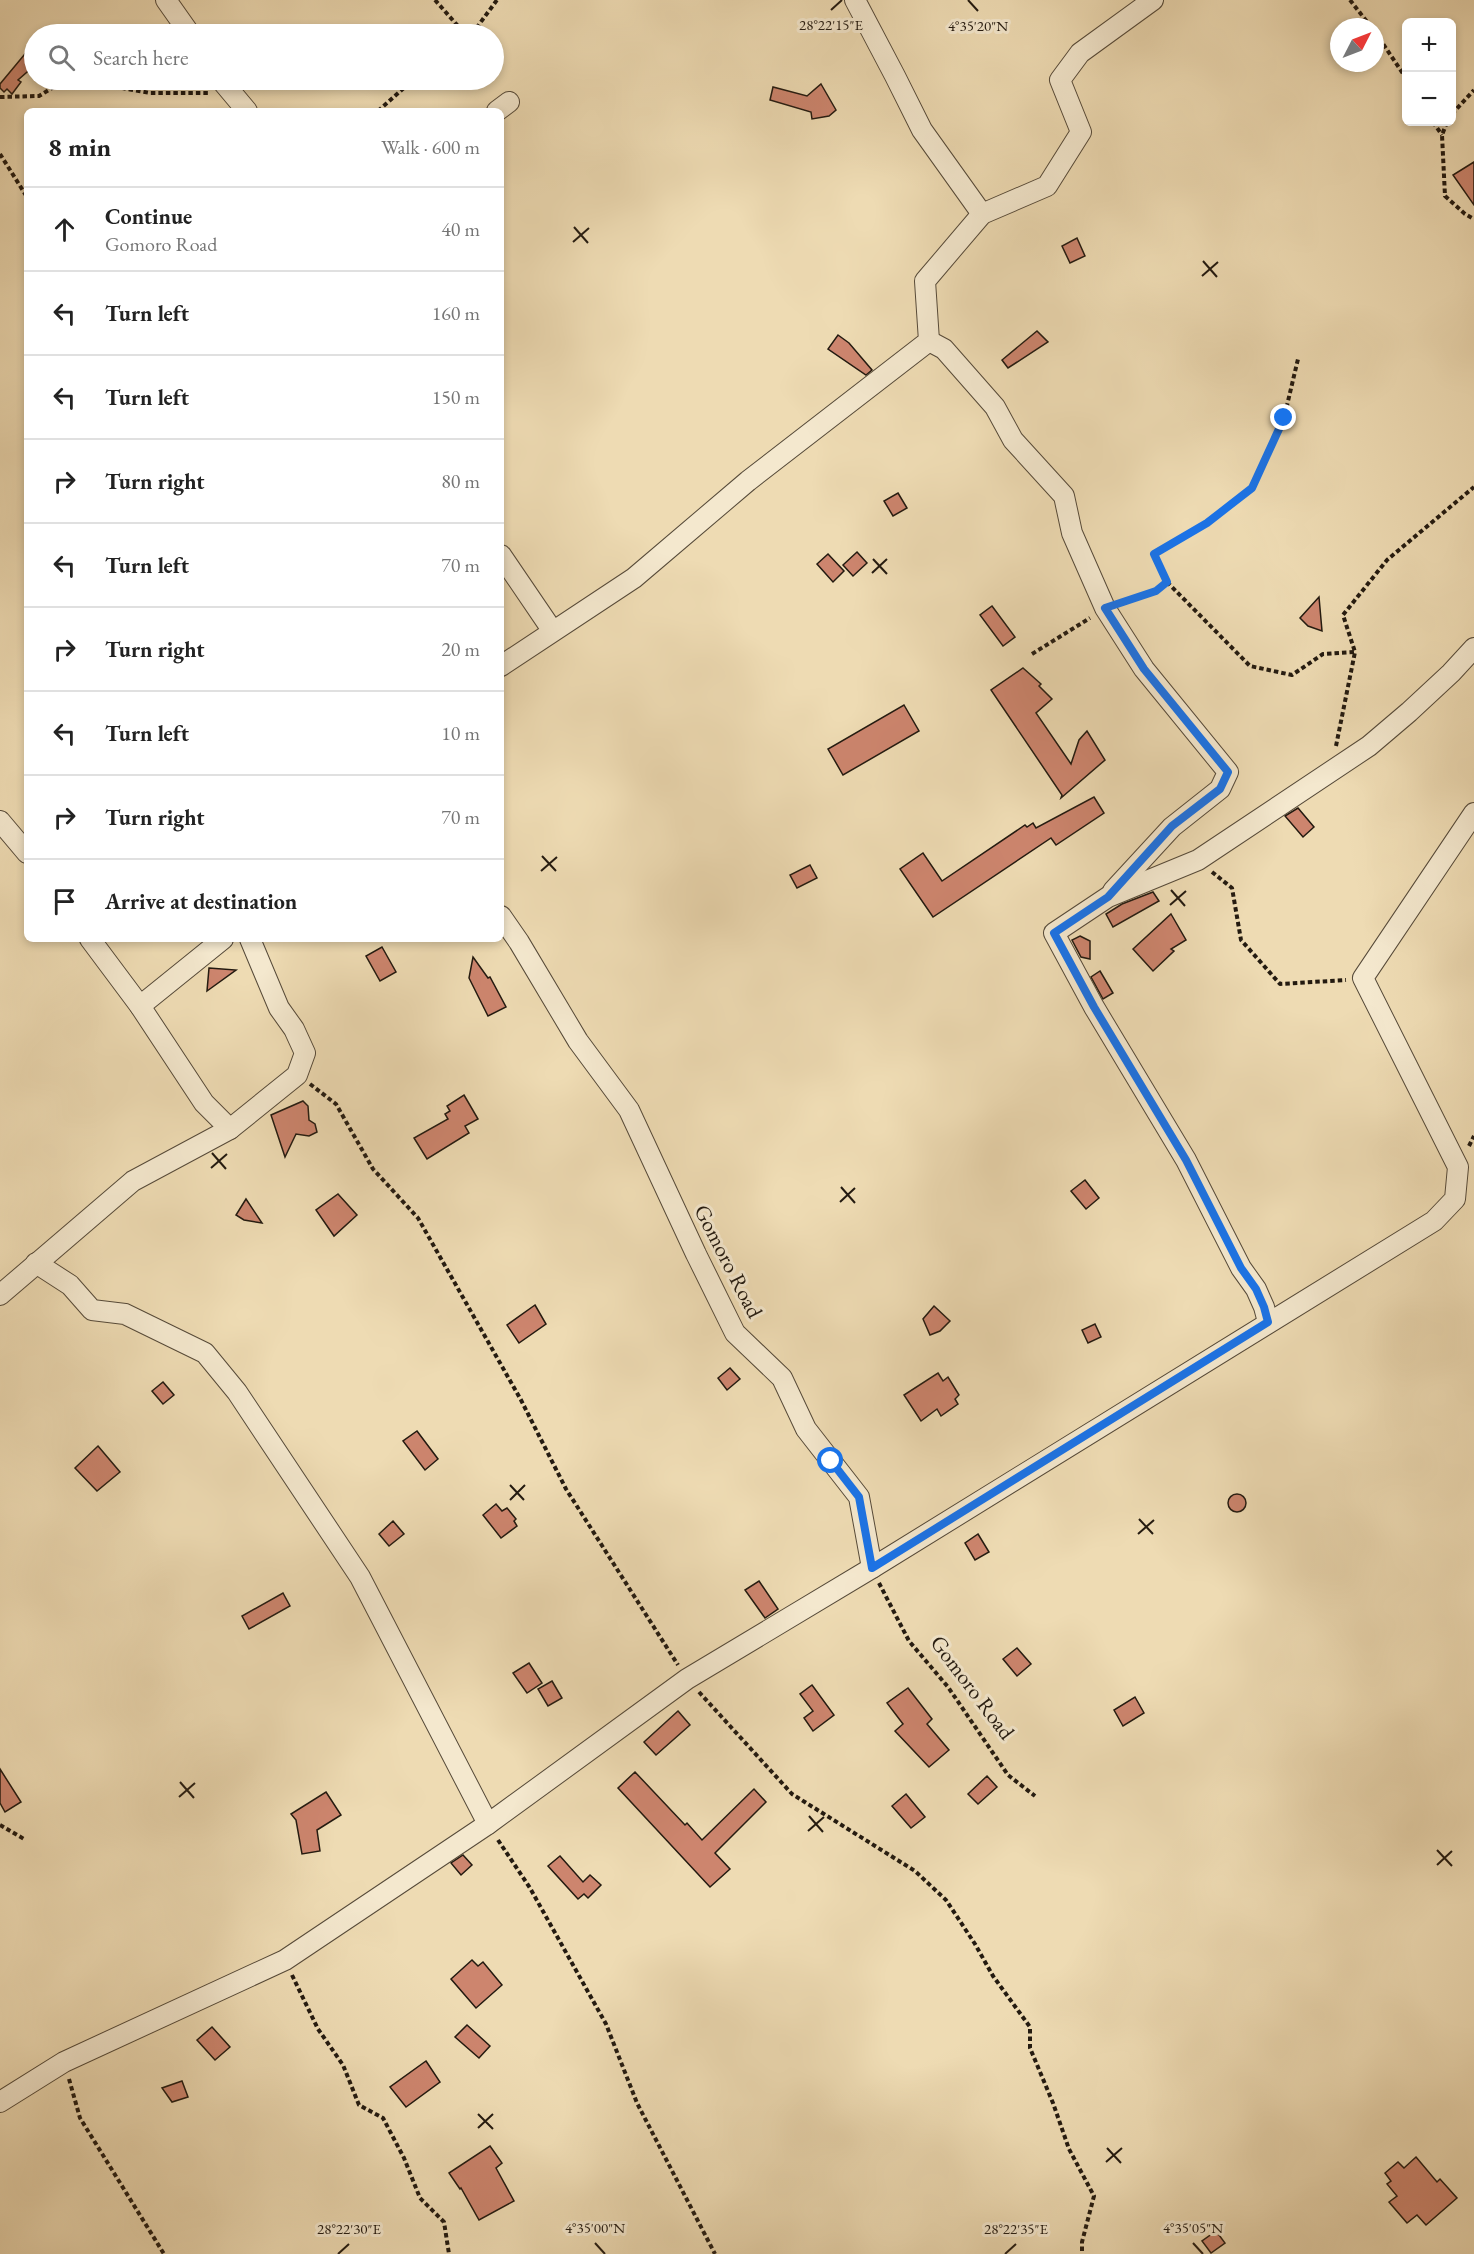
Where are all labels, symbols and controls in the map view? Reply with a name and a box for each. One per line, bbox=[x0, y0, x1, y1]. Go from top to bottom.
text: 28°22'15"E bbox=[799, 15, 864, 34]
text: 4°35'20"N bbox=[948, 16, 1008, 35]
north arrow bbox=[1330, 18, 1384, 72]
map controls bbox=[1402, 18, 1456, 126]
button: + bbox=[1402, 18, 1456, 72]
search box bbox=[24, 24, 504, 90]
icon: search bbox=[45, 41, 78, 74]
text: Search here bbox=[93, 43, 188, 72]
button: − bbox=[1402, 72, 1456, 126]
text: 8 min bbox=[48, 130, 111, 164]
text: Walk · 600 m bbox=[381, 134, 480, 160]
text: Continue bbox=[105, 202, 192, 231]
icon: ahead bbox=[48, 213, 81, 246]
text: 40 m bbox=[441, 216, 480, 242]
text: Gomoro Road bbox=[105, 231, 217, 257]
icon: left bbox=[48, 297, 81, 330]
text: Turn left bbox=[105, 299, 189, 328]
text: 160 m bbox=[432, 300, 480, 326]
icon: left bbox=[48, 381, 81, 414]
text: Turn left bbox=[105, 383, 189, 412]
text: 150 m bbox=[432, 384, 480, 410]
route end bbox=[1270, 404, 1296, 430]
icon: right bbox=[48, 465, 81, 498]
text: Turn right bbox=[105, 467, 204, 496]
text: 80 m bbox=[441, 468, 480, 494]
icon: left bbox=[48, 549, 81, 582]
text: Turn left bbox=[105, 551, 189, 580]
text: 70 m bbox=[441, 552, 480, 578]
icon: right bbox=[48, 633, 81, 666]
text: Turn right bbox=[105, 635, 204, 664]
text: 20 m bbox=[441, 636, 480, 662]
icon: left bbox=[48, 717, 81, 750]
text: Turn left bbox=[105, 719, 189, 748]
text: 10 m bbox=[441, 720, 480, 746]
icon: right bbox=[48, 801, 81, 834]
text: Turn right bbox=[105, 803, 204, 832]
text: 70 m bbox=[441, 804, 480, 830]
icon: arrive bbox=[48, 885, 81, 918]
text: Arrive at destination bbox=[105, 887, 297, 916]
street label: Gomoro Road bbox=[688, 1200, 770, 1324]
route start bbox=[817, 1447, 843, 1473]
street label: Gomoro Road bbox=[924, 1629, 1022, 1746]
text: 4°35'00"N bbox=[565, 2218, 625, 2237]
text: 4°35'05"N bbox=[1163, 2218, 1223, 2237]
text: 28°22'30"E bbox=[317, 2219, 382, 2238]
text: 28°22'35"E bbox=[984, 2219, 1049, 2238]

